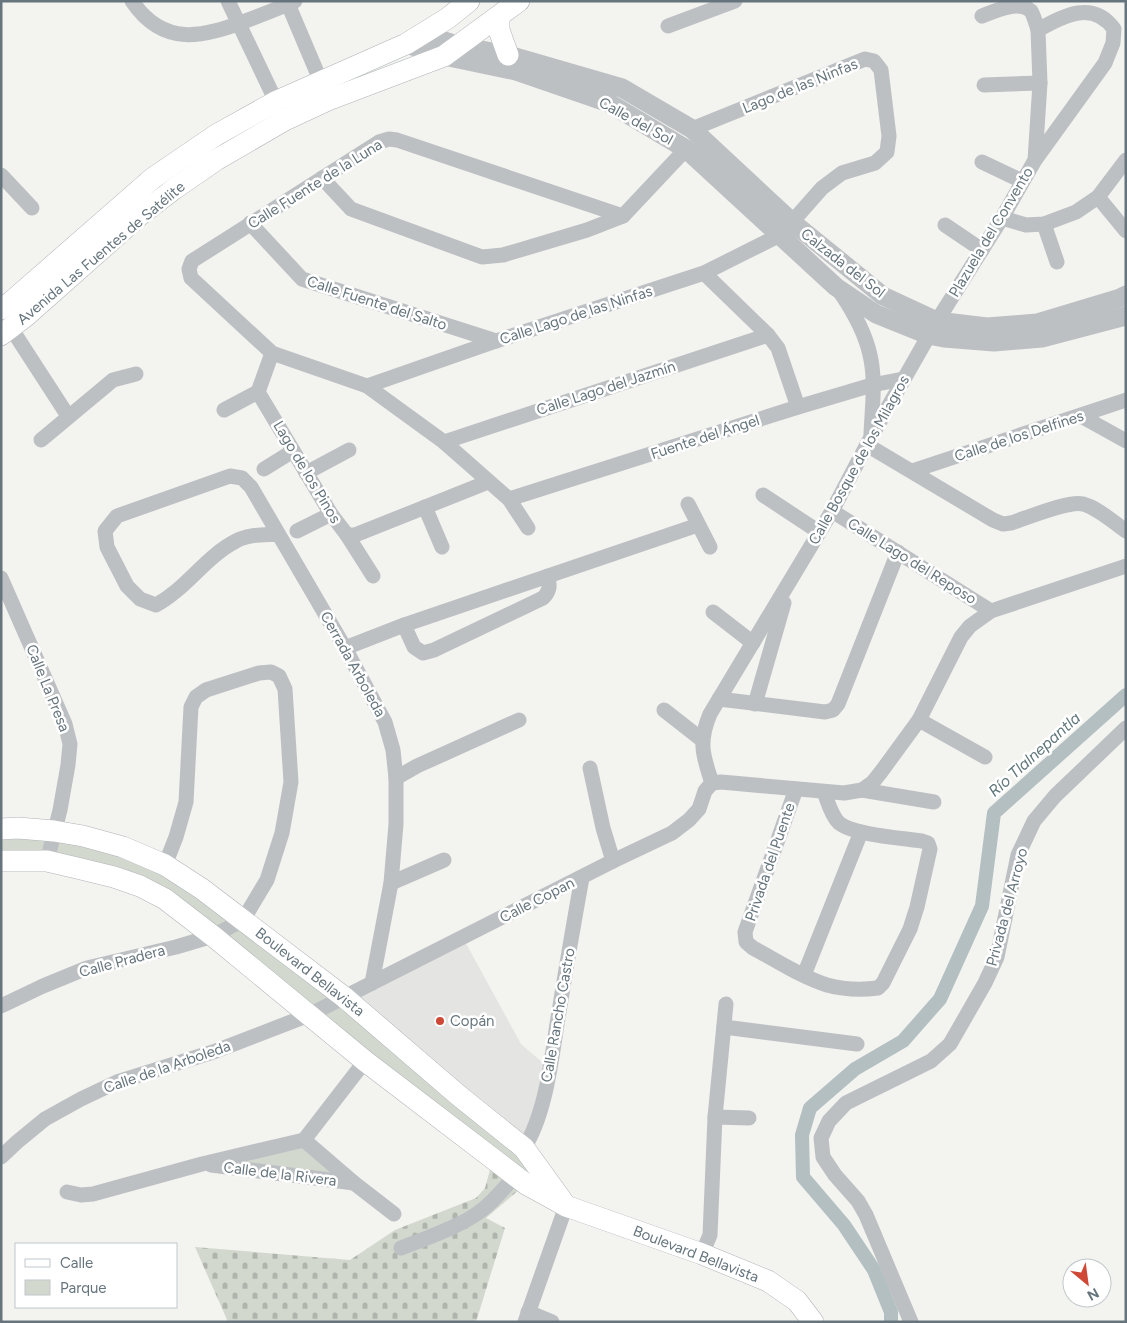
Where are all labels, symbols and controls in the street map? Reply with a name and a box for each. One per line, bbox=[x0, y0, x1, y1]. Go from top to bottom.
street label: Lago de las Ninfas bbox=[740, 55, 860, 117]
street label: Calle del Sol bbox=[596, 93, 676, 149]
street label: Calle Fuente de la Luna bbox=[245, 135, 385, 233]
street label: Plazuela del Convento bbox=[945, 163, 1037, 300]
street label: Avenida Las Fuentes de Satélite bbox=[13, 178, 189, 328]
street label: Calzada del Sol bbox=[797, 224, 889, 302]
street label: Calle Fuente del Salto bbox=[305, 272, 449, 334]
street label: Calle Lago de las Ninfas bbox=[497, 282, 655, 348]
street label: Calle Lago del Jazmín bbox=[534, 357, 678, 419]
street label: Calle Bosque de los Milagros bbox=[805, 372, 913, 548]
street label: Calle de los Delfines bbox=[952, 407, 1086, 465]
street label: Fuente del Ángel bbox=[648, 411, 762, 463]
street label: Lago de los Pinos bbox=[269, 418, 345, 526]
street label: Calle Lago del Reposo bbox=[844, 514, 980, 608]
street label: Cerrada Arboleda bbox=[317, 608, 389, 720]
street label: Calle La Presa bbox=[22, 642, 74, 734]
water label: Río Tlalnepantla bbox=[985, 708, 1084, 801]
street label: Privada del Puente bbox=[741, 800, 799, 924]
street label: Privada del Arroyo bbox=[983, 846, 1032, 968]
street label: Calle Copan bbox=[497, 874, 577, 926]
street label: Boulevard Bellavista bbox=[252, 924, 368, 1020]
street label: Calle Pradera bbox=[77, 941, 167, 981]
street label: Calle Rancho Castro bbox=[537, 946, 579, 1084]
place label: Copán bbox=[450, 1012, 494, 1030]
marker: Copán bbox=[434, 1015, 446, 1027]
street label: Calle de la Arboleda bbox=[101, 1037, 233, 1097]
street label: Calle de la Rivera bbox=[222, 1158, 338, 1190]
street label: Boulevard Bellavista bbox=[630, 1222, 762, 1286]
legend bbox=[15, 1243, 178, 1308]
text: Calle bbox=[60, 1254, 93, 1272]
north arrow bbox=[1062, 1258, 1112, 1308]
text: Parque bbox=[60, 1279, 107, 1297]
text: N bbox=[1084, 1284, 1102, 1304]

